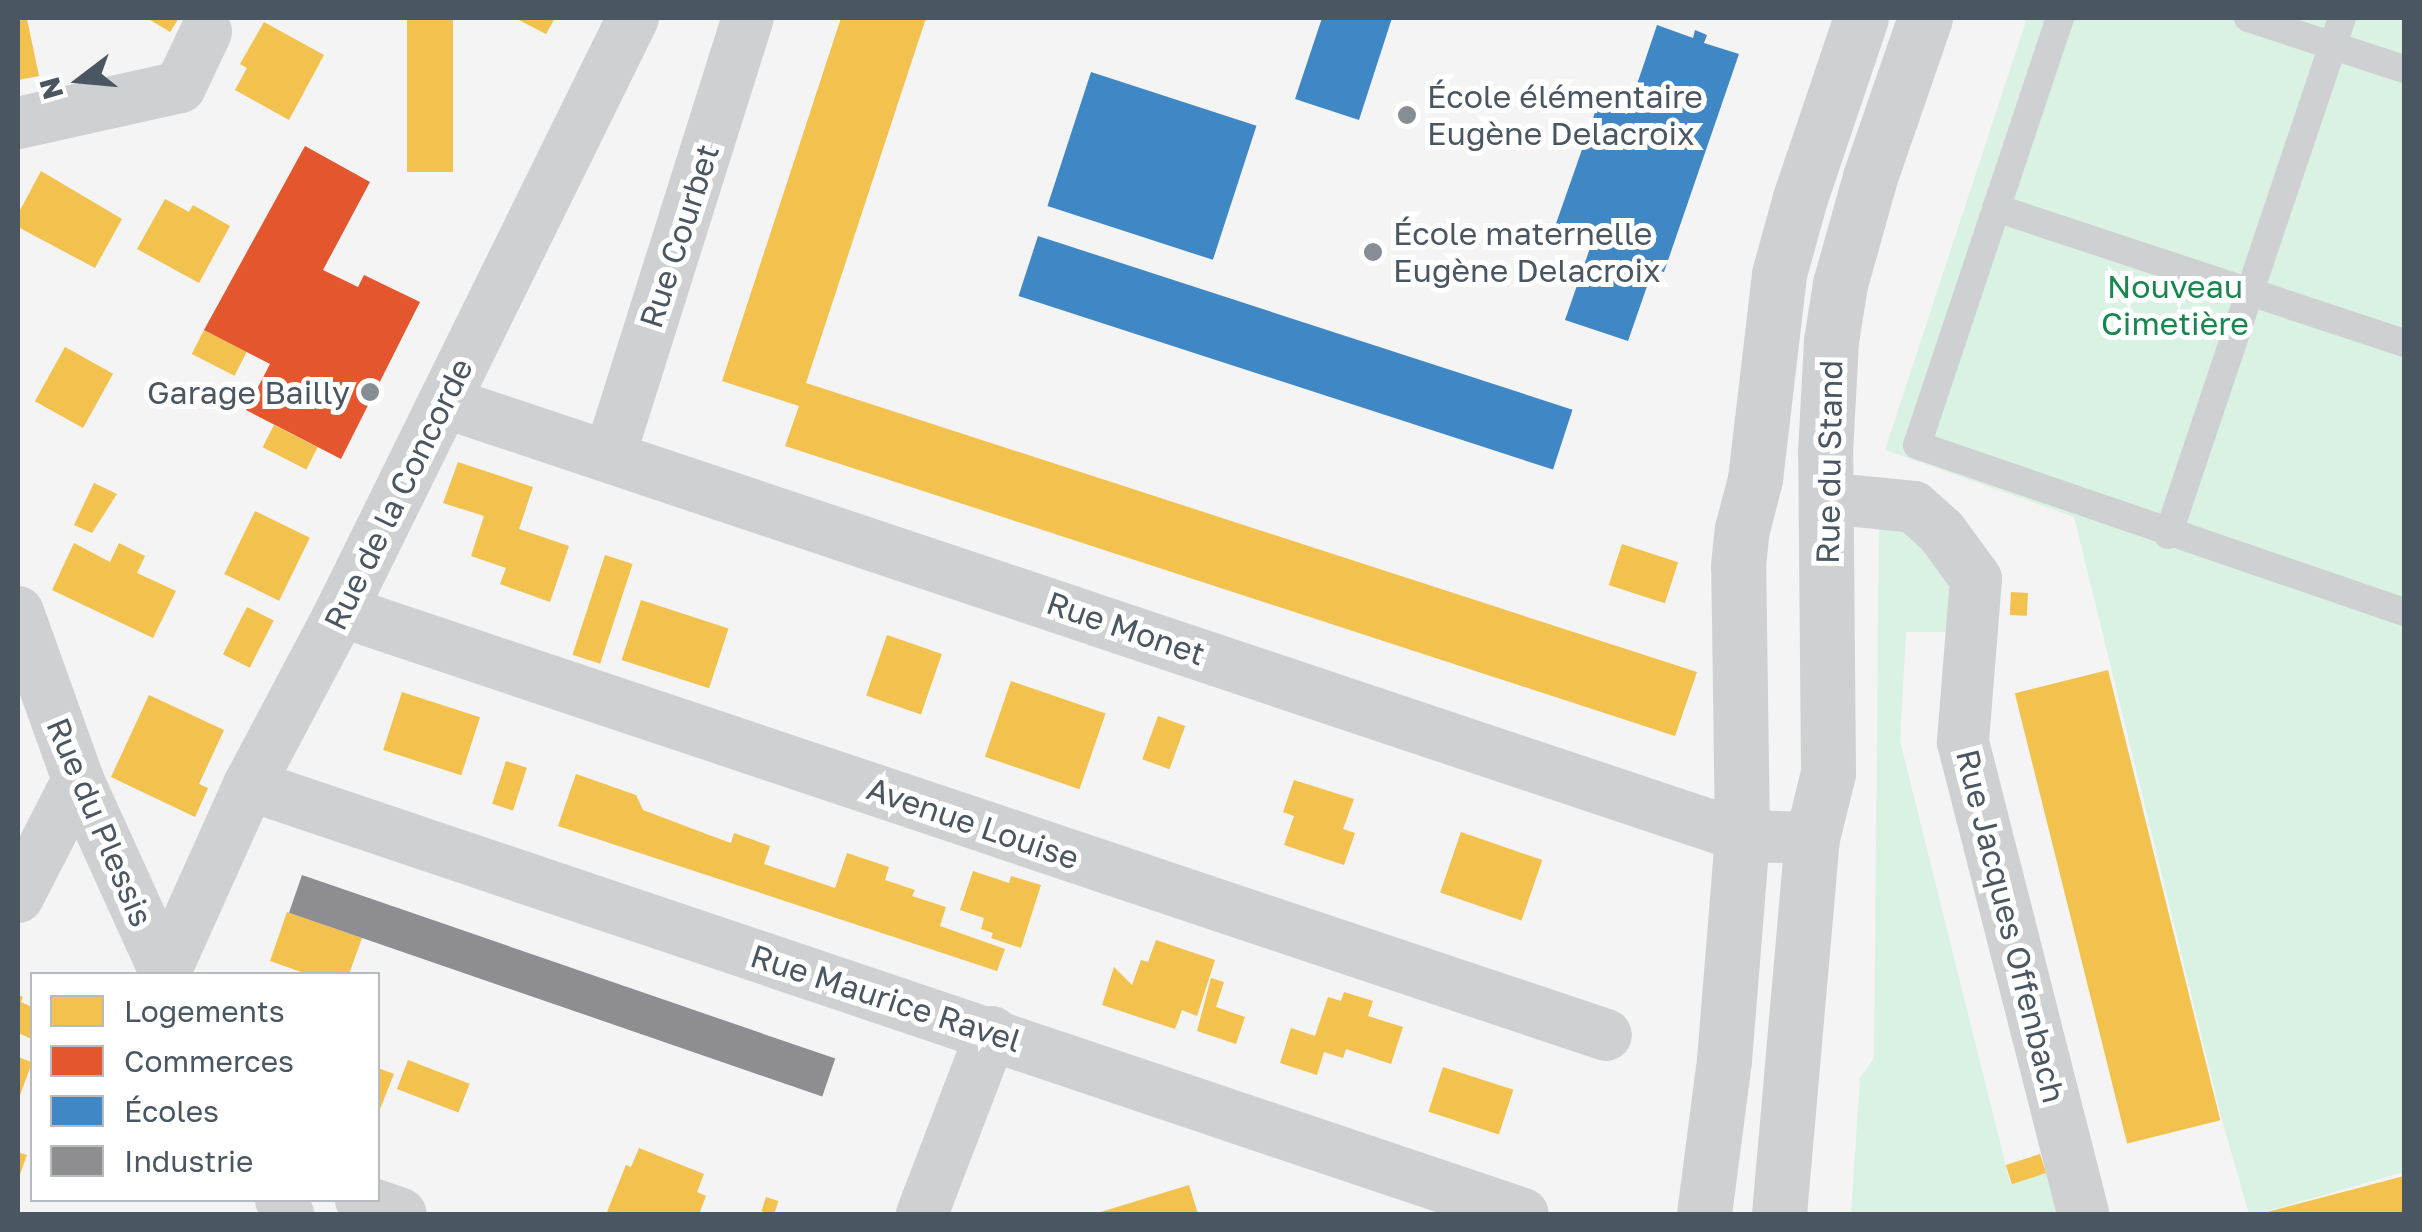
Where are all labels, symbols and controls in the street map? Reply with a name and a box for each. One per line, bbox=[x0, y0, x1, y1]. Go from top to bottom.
north arrow bbox=[30, 30, 130, 130]
text: N bbox=[32, 74, 69, 103]
place label: École élémentaire Eugène Delacroix bbox=[1427, 78, 1703, 153]
marker: École élémentaire Eugène Delacroix bbox=[1396, 104, 1418, 126]
street label: Rue Courbet bbox=[631, 139, 727, 333]
place label: École maternelle Eugène Delacroix bbox=[1393, 215, 1661, 290]
marker: École maternelle Eugène Delacroix bbox=[1362, 241, 1384, 263]
park label: Nouveau Cimetière bbox=[2101, 268, 2249, 343]
street label: Rue de la Concorde bbox=[316, 352, 480, 636]
street label: Rue du Stand bbox=[1808, 360, 1850, 564]
place label: Garage Bailly bbox=[147, 373, 350, 411]
marker: Garage Bailly bbox=[359, 381, 381, 403]
street label: Rue Monet bbox=[1042, 583, 1210, 673]
street label: Rue du Plessis bbox=[39, 712, 161, 932]
street label: Rue Jacques Offenbach bbox=[1948, 745, 2074, 1107]
street label: Avenue Louise bbox=[862, 769, 1084, 877]
street label: Rue Maurice Ravel bbox=[746, 936, 1026, 1060]
legend bbox=[30, 972, 380, 1202]
text: Logements bbox=[124, 993, 285, 1029]
text: Commerces bbox=[124, 1043, 294, 1079]
text: Écoles bbox=[124, 1093, 219, 1129]
text: Industrie bbox=[124, 1143, 254, 1179]

